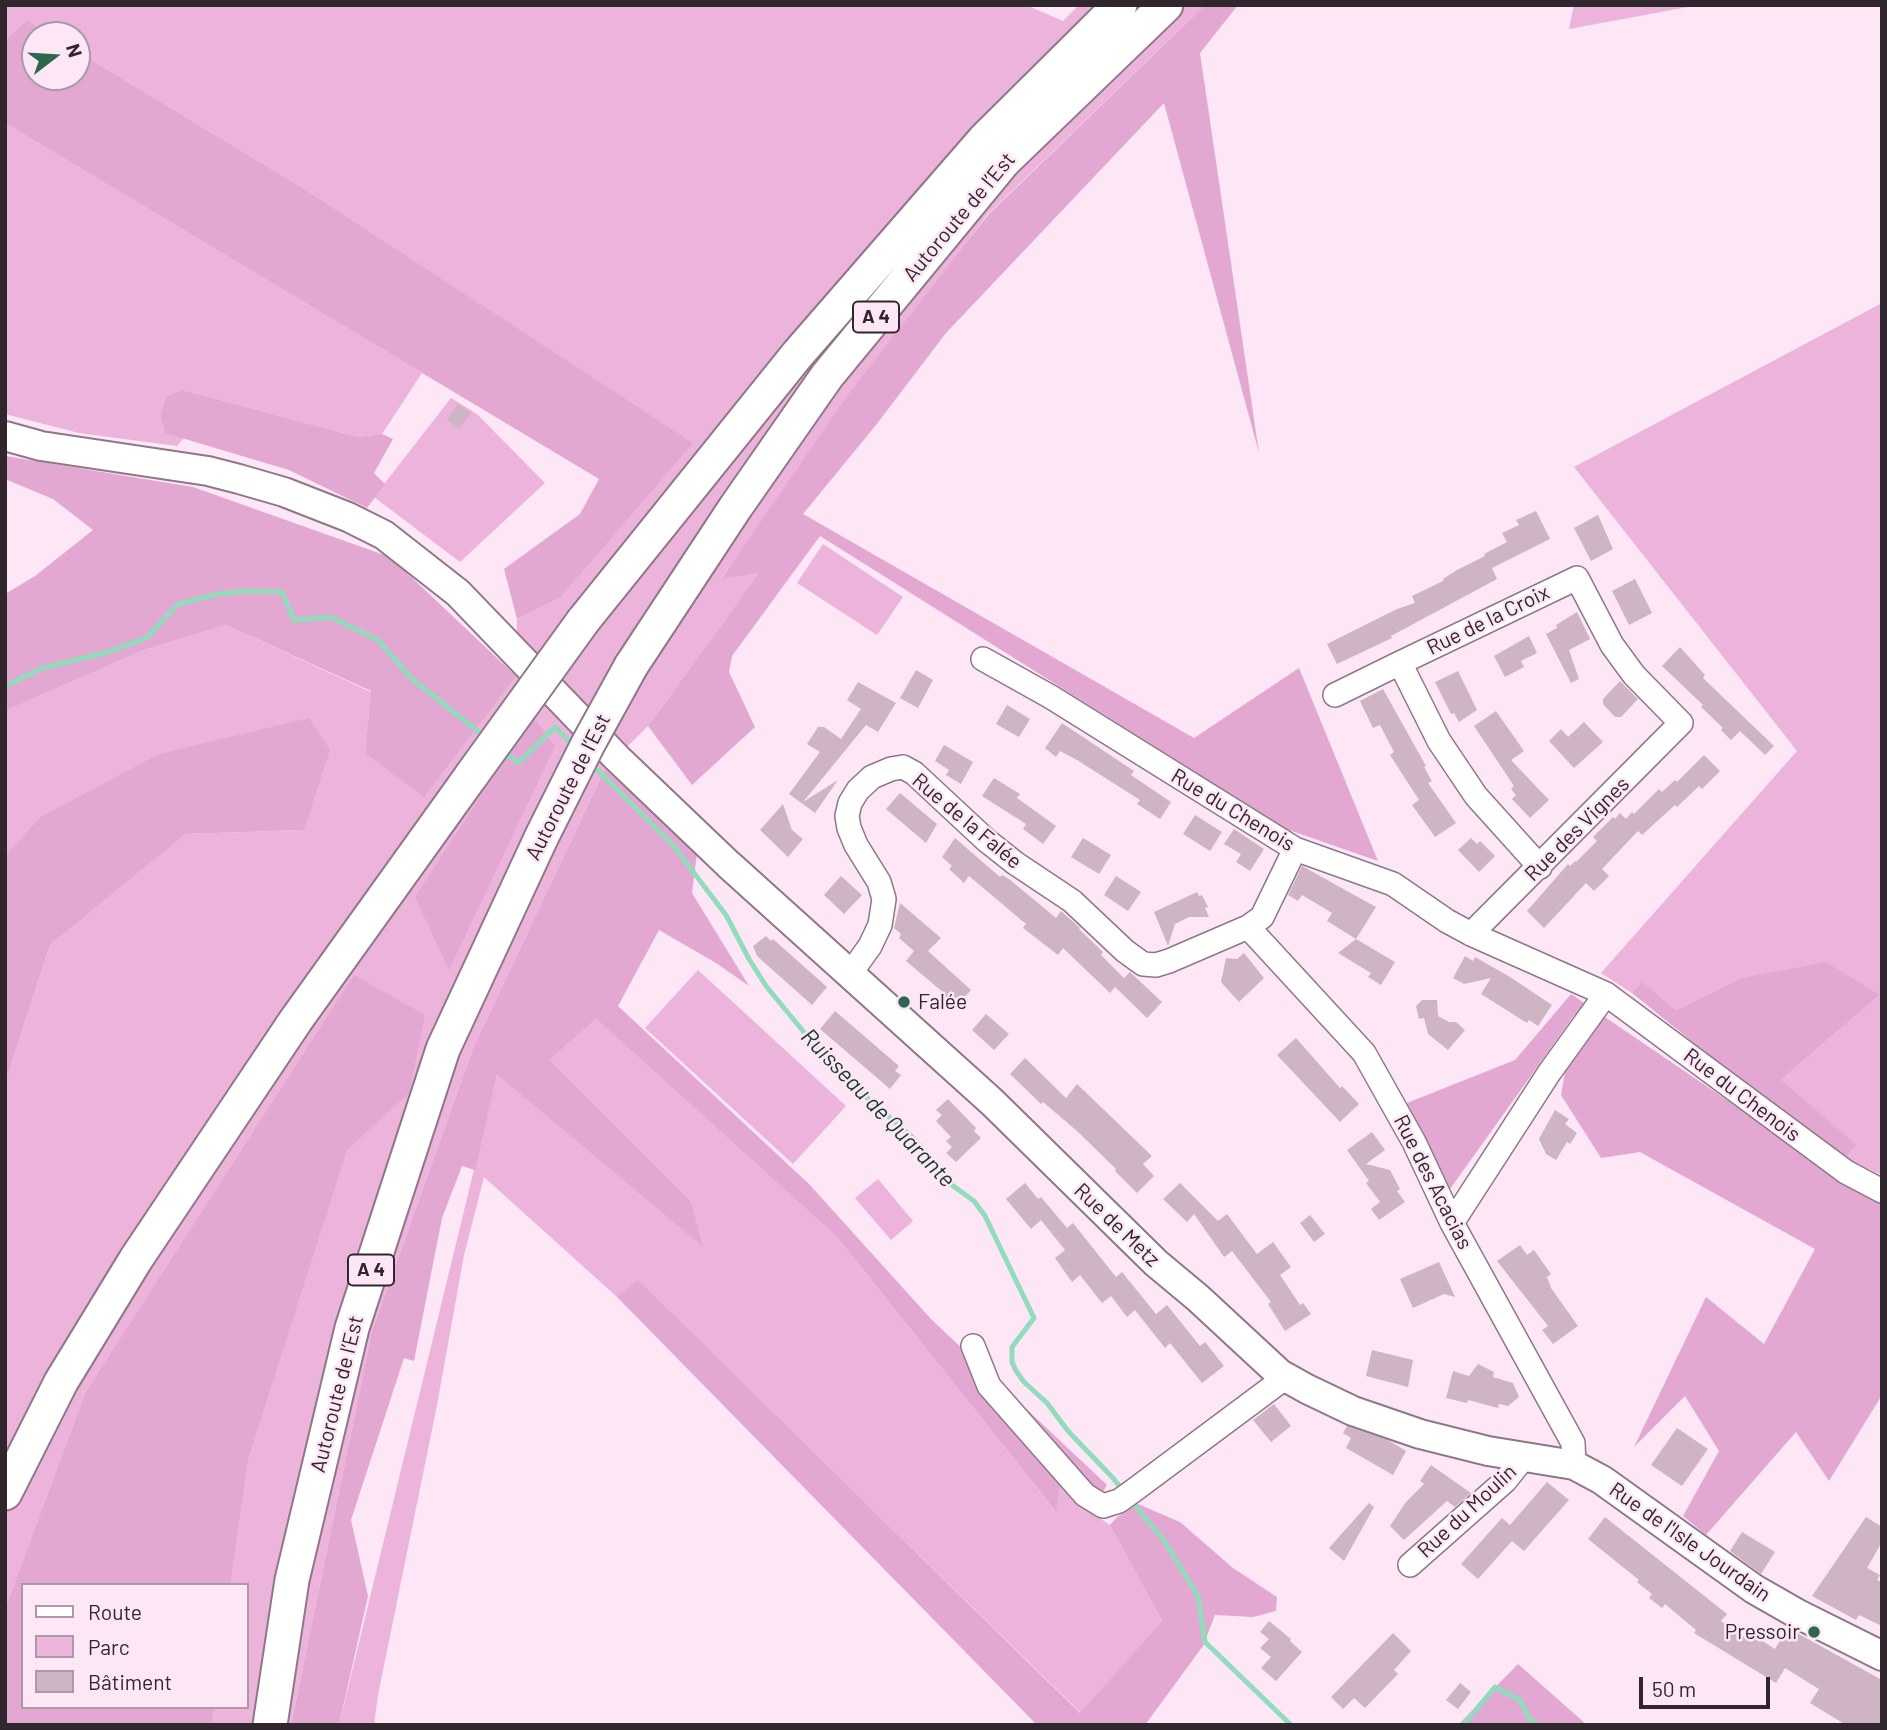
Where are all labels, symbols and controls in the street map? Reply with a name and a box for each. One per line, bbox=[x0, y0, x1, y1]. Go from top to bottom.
north arrow bbox=[21, 21, 91, 91]
text: N bbox=[62, 41, 87, 60]
street label: Autoroute de l’Est bbox=[898, 147, 1020, 287]
road number: A 4 bbox=[853, 302, 899, 332]
street label: Rue de la Croix bbox=[1423, 579, 1553, 661]
street label: Autoroute de l’Est bbox=[520, 710, 616, 864]
street label: Rue du Chenois bbox=[1167, 763, 1299, 857]
street label: Rue de la Falée bbox=[907, 768, 1027, 874]
street label: Rue des Vignes bbox=[1519, 771, 1635, 887]
place label: Falée bbox=[918, 989, 967, 1015]
marker: Falée bbox=[896, 994, 912, 1010]
water label: Ruisseau de Quarante bbox=[795, 1023, 961, 1193]
street label: Rue du Chenois bbox=[1679, 1043, 1805, 1147]
street label: Rue des Acacias bbox=[1388, 1111, 1478, 1253]
street label: Rue de Metz bbox=[1069, 1178, 1165, 1272]
road number: A 4 bbox=[348, 1254, 394, 1286]
street label: Autoroute de l’Est bbox=[305, 1313, 369, 1475]
street label: Rue du Moulin bbox=[1412, 1459, 1522, 1563]
street label: Rue de l'Isle Jourdain bbox=[1605, 1477, 1775, 1607]
legend bbox=[21, 1583, 248, 1709]
text: Route bbox=[88, 1599, 142, 1624]
place label: Pressoir bbox=[1725, 1619, 1800, 1645]
marker: Pressoir bbox=[1806, 1624, 1822, 1640]
text: Parc bbox=[88, 1634, 130, 1659]
scale bar bbox=[1642, 1664, 1773, 1708]
text: Bâtiment bbox=[88, 1669, 172, 1694]
text: 50 m bbox=[1652, 1676, 1696, 1701]

